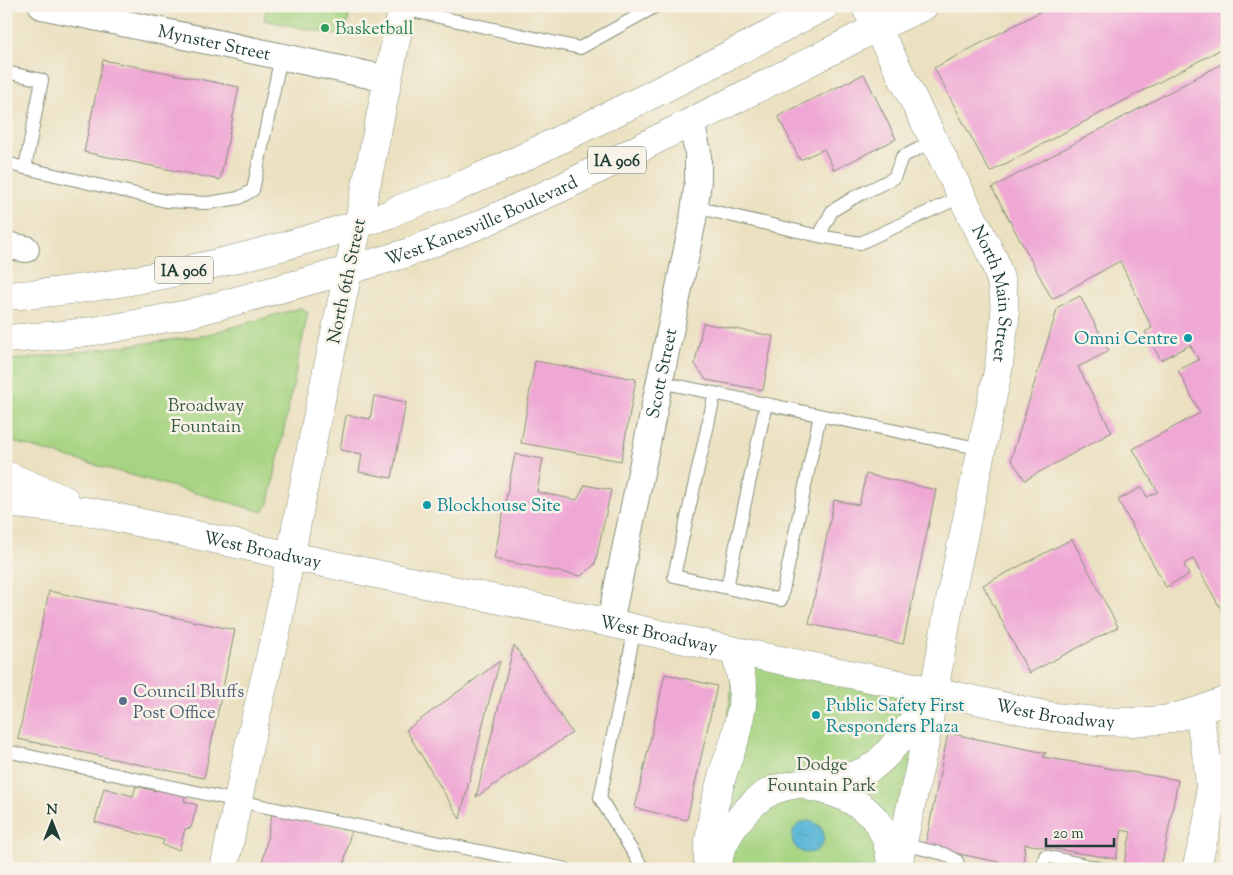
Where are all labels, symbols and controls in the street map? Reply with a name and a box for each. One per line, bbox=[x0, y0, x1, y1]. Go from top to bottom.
place label: Basketball bbox=[335, 17, 414, 43]
street label: Mynster Street bbox=[155, 20, 273, 69]
marker: Basketball bbox=[319, 22, 331, 34]
road number: IA 906 bbox=[588, 146, 646, 174]
street label: West Kanesville Boulevard bbox=[382, 171, 583, 274]
street label: North 6th Street bbox=[322, 217, 374, 346]
street label: North Main Street bbox=[964, 221, 1016, 364]
road number: IA 906 bbox=[155, 256, 213, 284]
street label: Scott Street bbox=[641, 326, 685, 421]
place label: Omni Centre bbox=[1074, 327, 1178, 353]
marker: Omni Centre bbox=[1182, 332, 1194, 344]
park label: Broadway Fountain bbox=[168, 394, 244, 441]
place label: Blockhouse Site bbox=[437, 494, 561, 520]
marker: Blockhouse Site bbox=[421, 499, 433, 511]
street label: West Broadway bbox=[200, 526, 323, 577]
street label: West Broadway bbox=[597, 610, 720, 662]
place label: Council Bluffs Post Office bbox=[133, 680, 244, 727]
place label: Public Safety First Responders Plaza bbox=[826, 694, 965, 741]
street label: West Broadway bbox=[993, 694, 1115, 736]
marker: Council Bluffs Post Office bbox=[117, 695, 129, 707]
marker: Public Safety First Responders Plaza bbox=[810, 709, 822, 721]
park label: Dodge Fountain Park bbox=[768, 753, 877, 800]
north arrow bbox=[28, 798, 78, 848]
text: N bbox=[46, 801, 58, 821]
scale bar bbox=[1046, 815, 1113, 847]
text: 20 m bbox=[1053, 824, 1084, 845]

